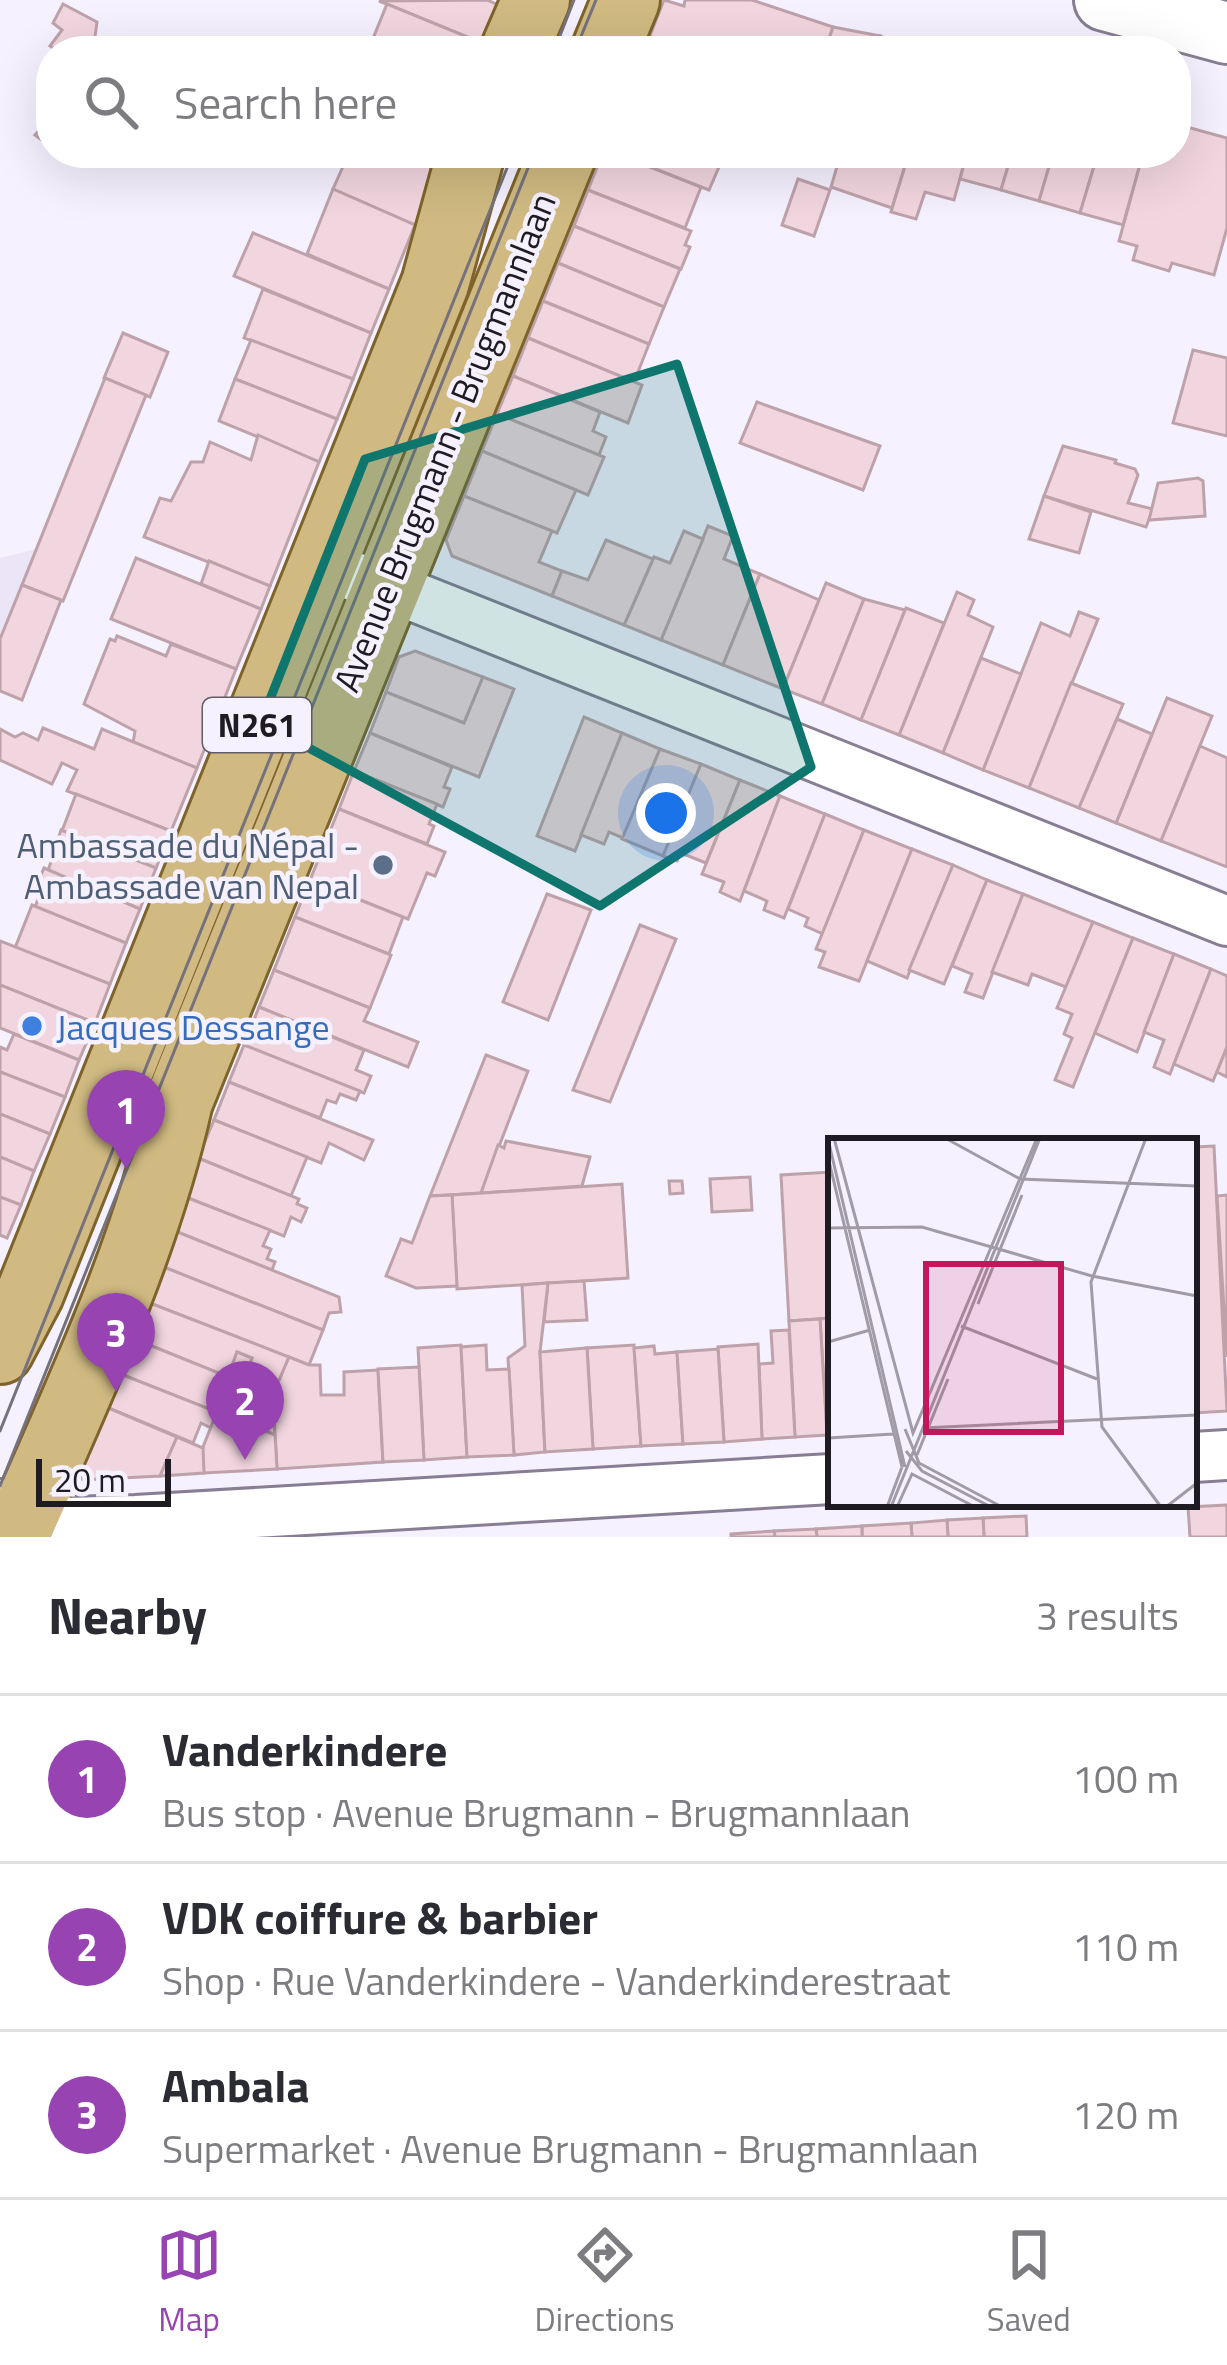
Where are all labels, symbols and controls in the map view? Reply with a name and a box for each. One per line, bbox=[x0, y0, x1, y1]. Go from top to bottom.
search box bbox=[36, 36, 1191, 168]
text: Search here bbox=[174, 68, 397, 136]
icon: search bbox=[78, 69, 144, 135]
street label: Avenue Brugmann - Brugmannlaan bbox=[318, 184, 570, 700]
road number: N261 bbox=[203, 698, 311, 752]
your location bbox=[636, 783, 696, 843]
place label: Ambassade du Népal - Ambassade van Nepal bbox=[16, 817, 359, 913]
marker: Ambassade du Népal - Ambassade van Nepal bbox=[370, 852, 396, 878]
place label: Jacques Dessange bbox=[56, 999, 330, 1054]
marker: Jacques Dessange bbox=[19, 1013, 45, 1039]
pin: 1 bbox=[87, 1070, 165, 1169]
inset map bbox=[828, 1138, 1197, 1507]
pin: 3 bbox=[77, 1293, 155, 1392]
pin: 2 bbox=[206, 1361, 284, 1460]
scale bar bbox=[36, 1453, 171, 1506]
text: 20 m bbox=[54, 1455, 126, 1505]
text: Nearby bbox=[48, 1576, 207, 1654]
text: 3 results bbox=[1036, 1586, 1179, 1645]
text: Vanderkindere bbox=[162, 1715, 447, 1783]
text: 1 bbox=[76, 1749, 98, 1808]
text: 100 m bbox=[1072, 1749, 1179, 1808]
text: Bus stop · Avenue Brugmann - Brugmannlaan bbox=[162, 1783, 911, 1842]
text: VDK coiffure & barbier bbox=[162, 1883, 598, 1951]
text: 2 bbox=[76, 1917, 98, 1976]
text: 110 m bbox=[1072, 1917, 1179, 1976]
text: Shop · Rue Vanderkindere - Vanderkinderestraat bbox=[162, 1951, 951, 2010]
text: Ambala bbox=[162, 2051, 309, 2119]
text: 3 bbox=[76, 2085, 98, 2144]
text: 120 m bbox=[1072, 2085, 1179, 2144]
text: Supermarket · Avenue Brugmann - Brugmannlaan bbox=[162, 2119, 979, 2178]
tab: Map bbox=[156, 2222, 222, 2344]
tab: Directions bbox=[535, 2222, 674, 2344]
tab: Saved bbox=[987, 2222, 1071, 2344]

